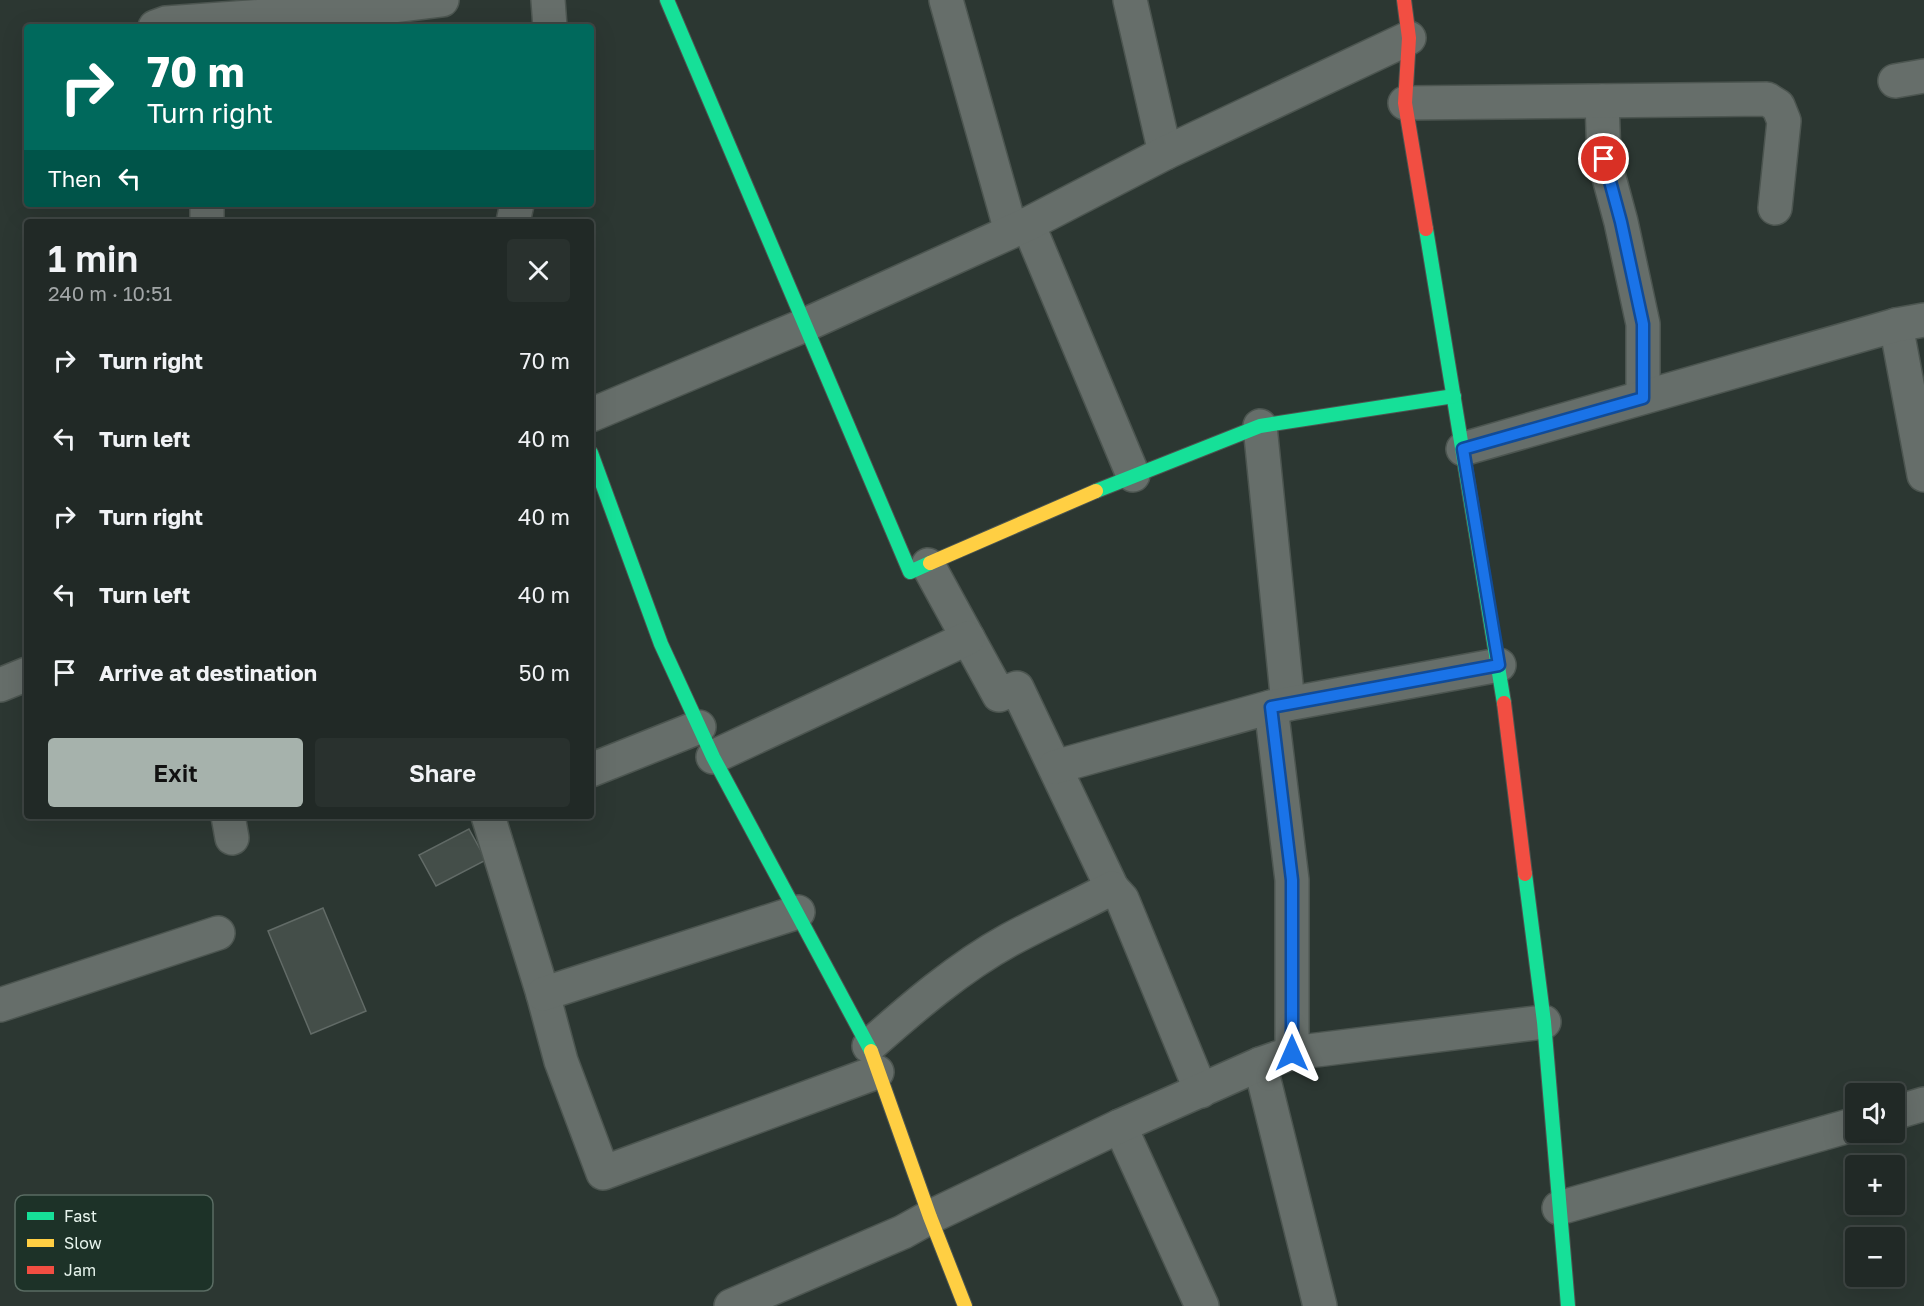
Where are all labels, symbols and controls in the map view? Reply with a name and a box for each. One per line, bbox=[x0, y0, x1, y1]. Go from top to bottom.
text: 70 m bbox=[147, 46, 244, 96]
icon: right bbox=[48, 48, 126, 126]
text: Turn right bbox=[147, 97, 273, 129]
pin bbox=[1578, 133, 1629, 184]
icon: arrive bbox=[1587, 142, 1620, 175]
icon: left bbox=[113, 162, 146, 195]
text: Then bbox=[48, 165, 101, 192]
text: 1 min bbox=[48, 237, 138, 280]
button: close bbox=[507, 239, 570, 302]
text: 240 m · 10:51 bbox=[48, 281, 172, 305]
icon: right bbox=[48, 344, 81, 377]
text: Turn right bbox=[99, 347, 203, 374]
text: 70 m bbox=[520, 347, 570, 374]
icon: left bbox=[48, 422, 81, 455]
text: Turn left bbox=[99, 425, 190, 452]
text: 40 m bbox=[518, 425, 570, 452]
icon: right bbox=[48, 500, 81, 533]
text: Turn right bbox=[99, 503, 203, 530]
text: 40 m bbox=[518, 503, 570, 530]
icon: left bbox=[48, 578, 81, 611]
text: Turn left bbox=[99, 581, 190, 608]
text: 40 m bbox=[518, 581, 570, 608]
icon: arrive bbox=[48, 656, 81, 689]
text: Arrive at destination bbox=[99, 659, 317, 686]
text: 50 m bbox=[519, 659, 570, 686]
button: Exit bbox=[48, 738, 303, 807]
button: Share bbox=[315, 738, 570, 807]
position arrow bbox=[1260, 1021, 1324, 1085]
map controls bbox=[1845, 1083, 1905, 1287]
button: sound bbox=[1845, 1083, 1905, 1143]
button: + bbox=[1845, 1155, 1905, 1215]
legend bbox=[15, 1195, 213, 1291]
text: Fast bbox=[64, 1206, 97, 1226]
button: − bbox=[1845, 1227, 1905, 1287]
text: Slow bbox=[64, 1233, 102, 1253]
text: Jam bbox=[64, 1260, 96, 1280]

